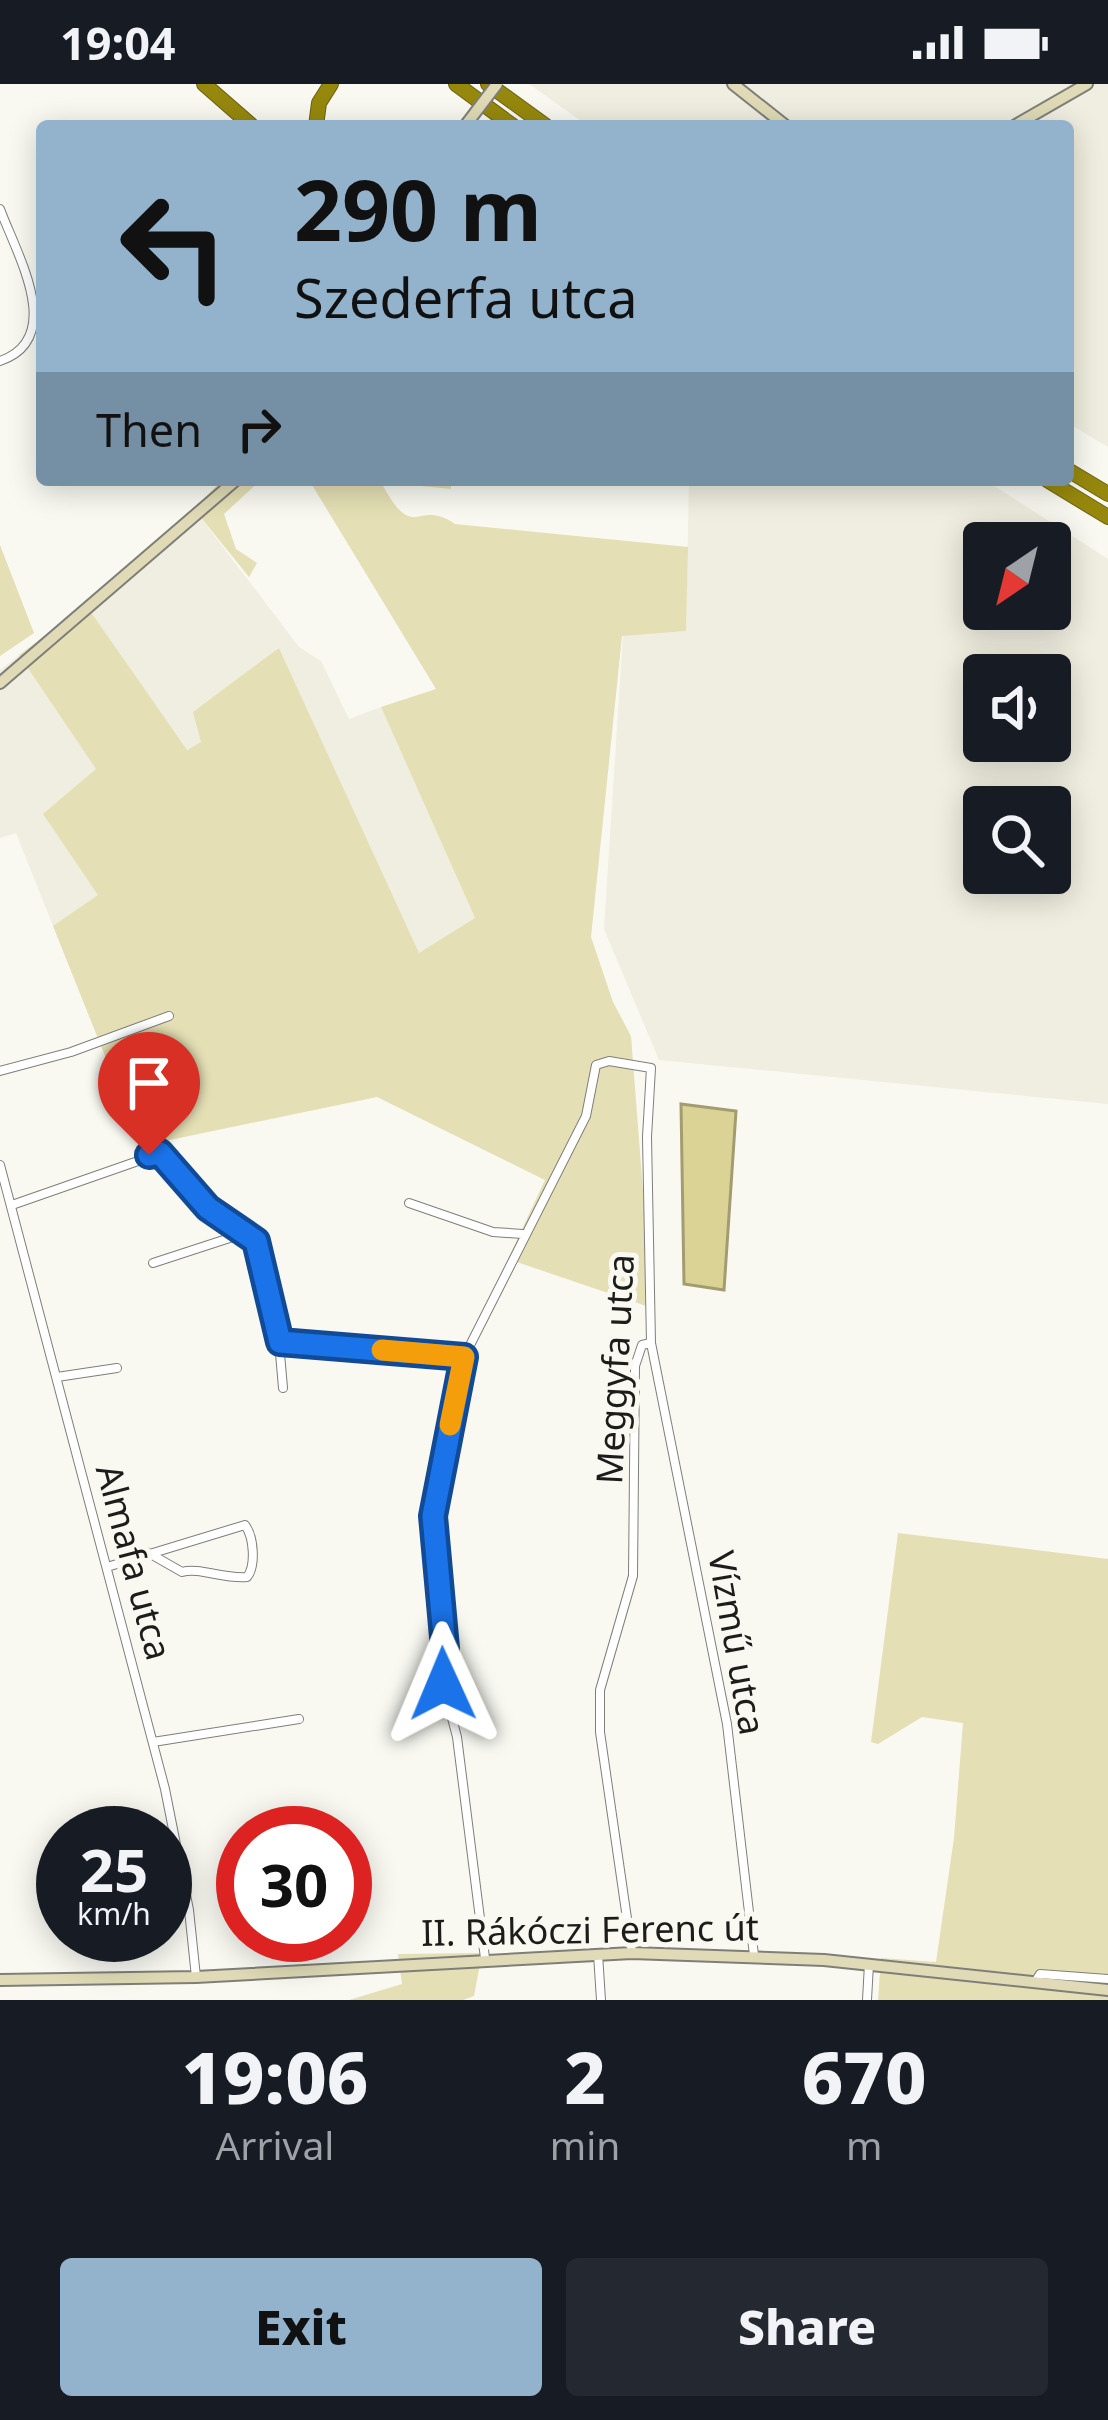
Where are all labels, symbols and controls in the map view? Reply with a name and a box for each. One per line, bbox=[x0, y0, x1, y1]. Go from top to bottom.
text: 19:04 bbox=[60, 12, 176, 73]
text: 290 m bbox=[294, 151, 542, 266]
icon: left bbox=[96, 168, 252, 324]
text: Szederfa utca bbox=[294, 260, 637, 334]
icon: right bbox=[226, 396, 292, 462]
text: Then bbox=[96, 399, 202, 460]
north arrow bbox=[963, 522, 1071, 630]
map controls bbox=[963, 522, 1071, 894]
button: sound bbox=[963, 654, 1071, 762]
button: search bbox=[963, 786, 1071, 894]
pin bbox=[98, 1032, 200, 1155]
icon: arrive bbox=[116, 1050, 182, 1116]
street label: Meggyfa utca bbox=[584, 1253, 645, 1485]
street label: Almafa utca bbox=[85, 1459, 184, 1665]
street label: Vízmű utca bbox=[697, 1547, 778, 1739]
position arrow bbox=[380, 1621, 506, 1747]
speed limit sign: 30 bbox=[216, 1806, 372, 1962]
text: 25 bbox=[80, 1828, 148, 1910]
text: km/h bbox=[77, 1893, 151, 1934]
street label: II. Rákóczi Ferenc út bbox=[421, 1902, 759, 1957]
text: 19:06 bbox=[181, 2027, 368, 2125]
text: 2 bbox=[564, 2027, 606, 2125]
text: 670 bbox=[802, 2027, 927, 2125]
text: Arrival bbox=[215, 2118, 334, 2171]
text: min bbox=[550, 2118, 620, 2171]
text: m bbox=[846, 2118, 882, 2171]
button: Exit bbox=[60, 2258, 542, 2396]
button: Share bbox=[566, 2258, 1048, 2396]

